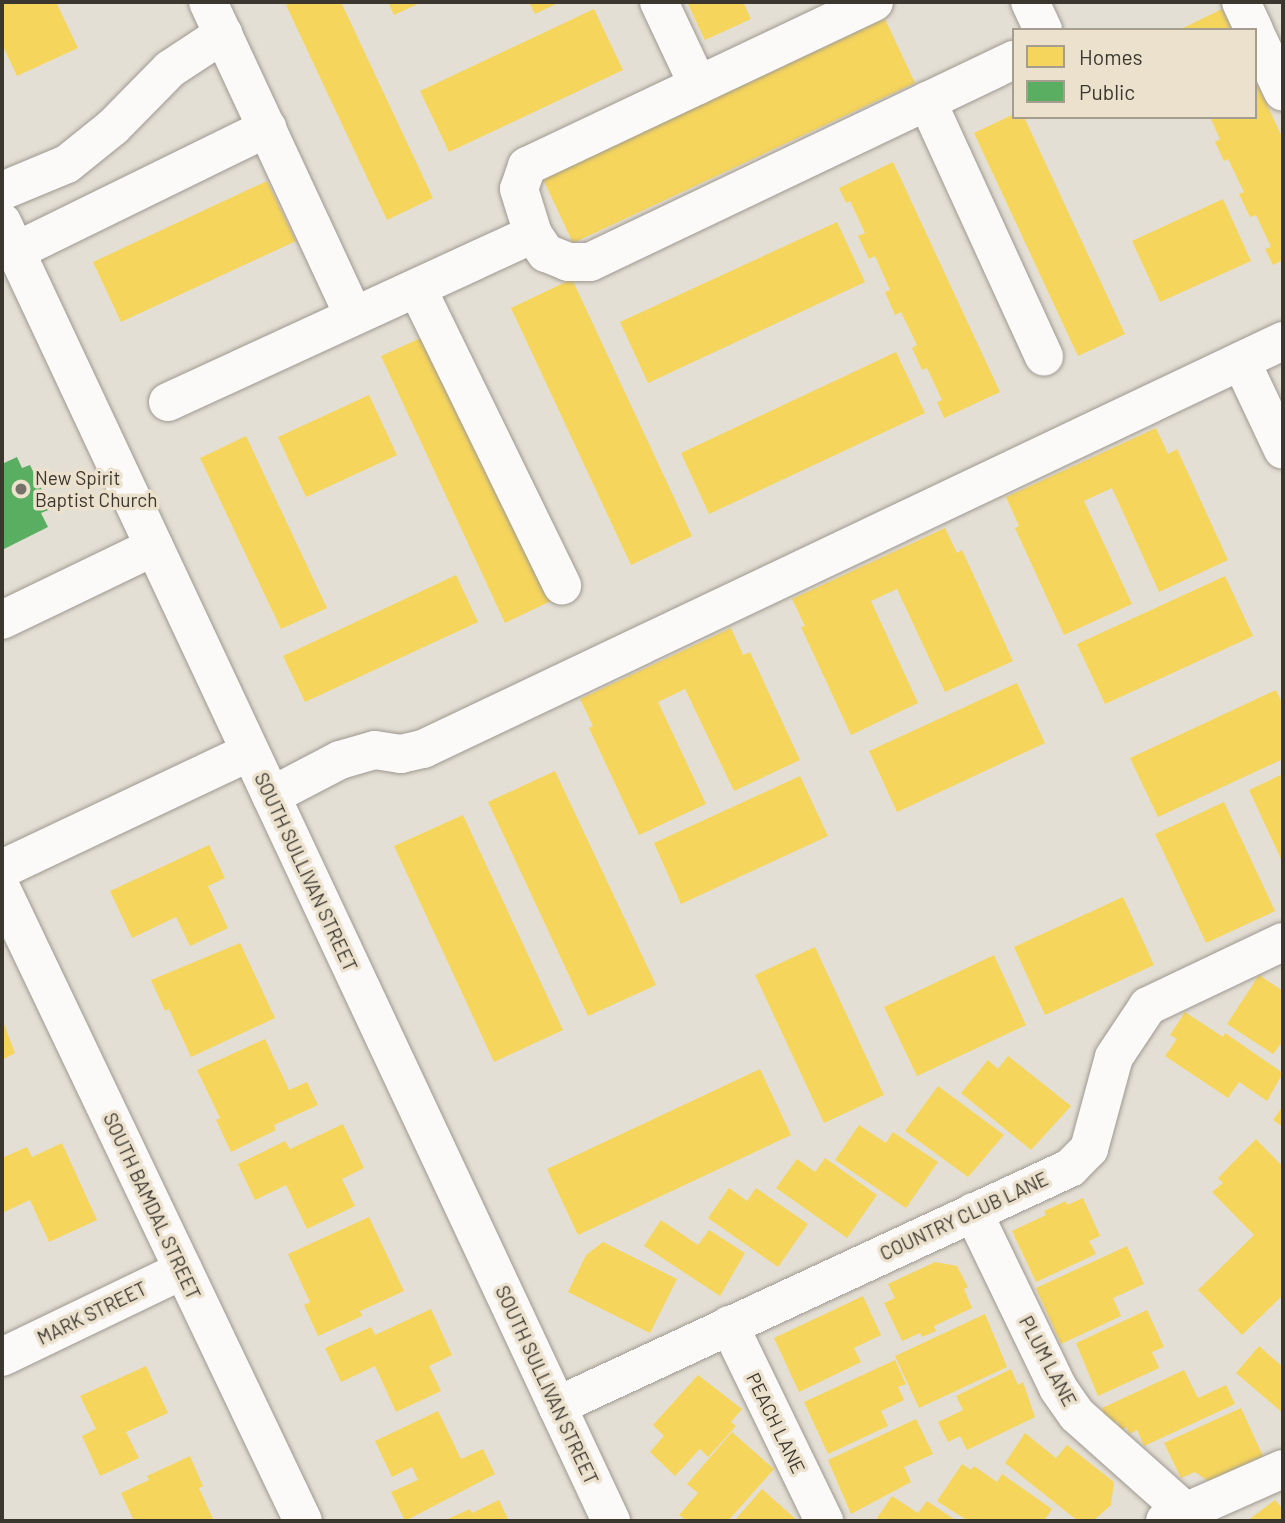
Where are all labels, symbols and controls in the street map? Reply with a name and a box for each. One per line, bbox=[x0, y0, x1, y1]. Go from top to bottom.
legend bbox=[1012, 28, 1257, 119]
text: Homes bbox=[1079, 44, 1143, 69]
text: Public bbox=[1079, 79, 1135, 104]
place label: New Spirit Baptist Church bbox=[35, 467, 157, 511]
marker: New Spirit Baptist Church bbox=[13, 481, 29, 497]
street label: SOUTH SULLIVAN STREET bbox=[250, 769, 362, 975]
street label: SOUTH BAMDAL STREET bbox=[99, 1109, 205, 1303]
street label: COUNTRY CLUB LANE bbox=[876, 1167, 1052, 1265]
street label: MARK STREET bbox=[33, 1277, 151, 1349]
street label: SOUTH SULLIVAN STREET bbox=[491, 1282, 603, 1488]
street label: PLUM LANE bbox=[1015, 1312, 1081, 1410]
street label: PEACH LANE bbox=[742, 1369, 810, 1477]

